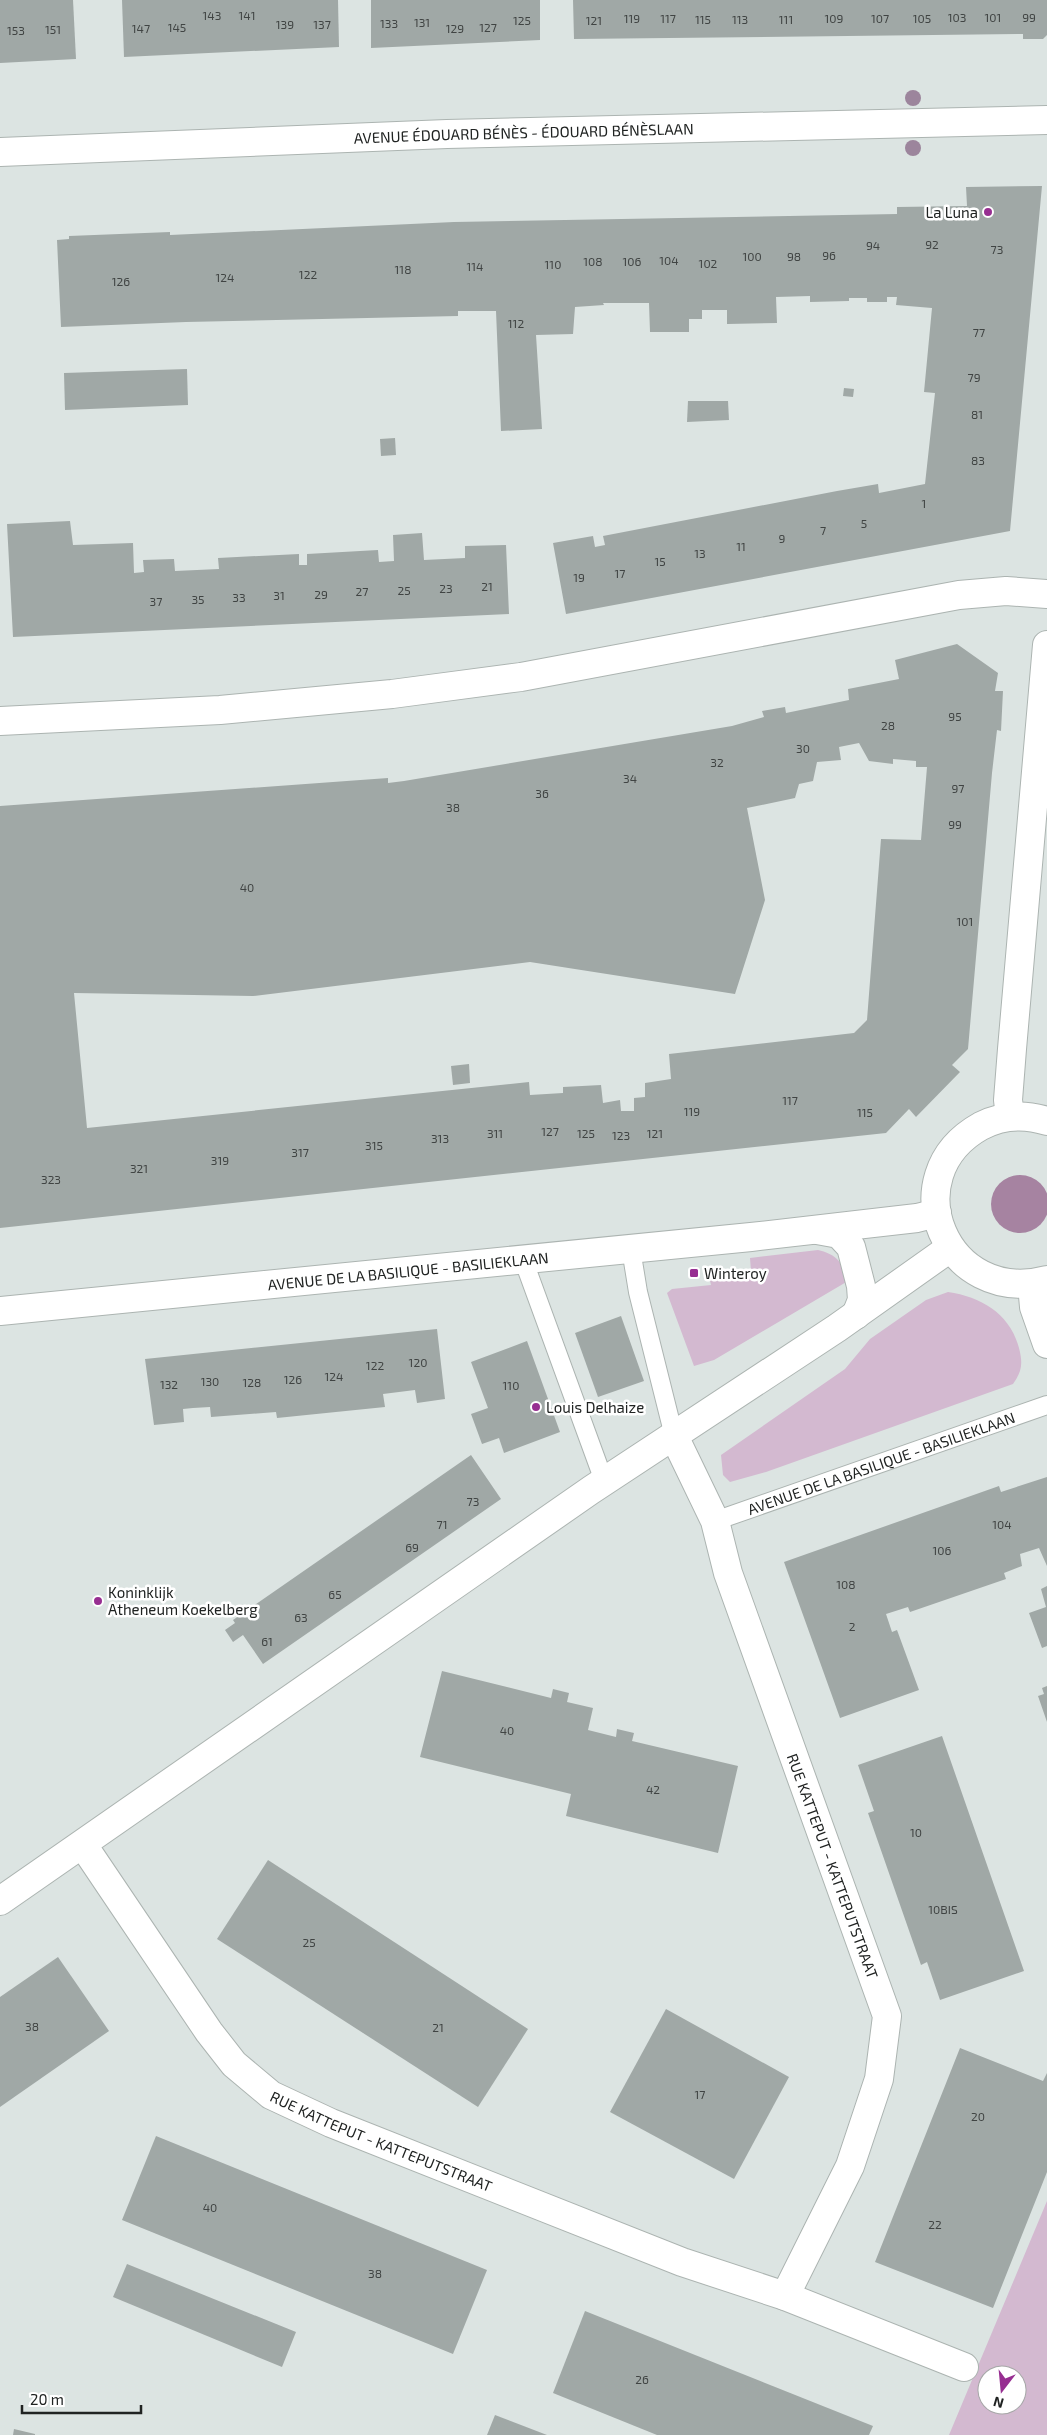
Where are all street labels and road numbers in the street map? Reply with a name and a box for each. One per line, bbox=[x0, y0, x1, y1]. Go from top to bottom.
street label: AVENUE ÉDOUARD BÉNÈS - ÉDOUARD BÉNÈSLAAN bbox=[353, 119, 694, 147]
street label: AVENUE DE LA BASILIQUE - BASILIEKLAAN bbox=[267, 1248, 549, 1294]
street label: AVENUE DE LA BASILIQUE - BASILIEKLAAN bbox=[745, 1408, 1017, 1518]
street label: RUE KATTEPUT - KATTEPUTSTRAAT bbox=[784, 1751, 882, 1981]
street label: RUE KATTEPUT - KATTEPUTSTRAAT bbox=[267, 2087, 495, 2195]

